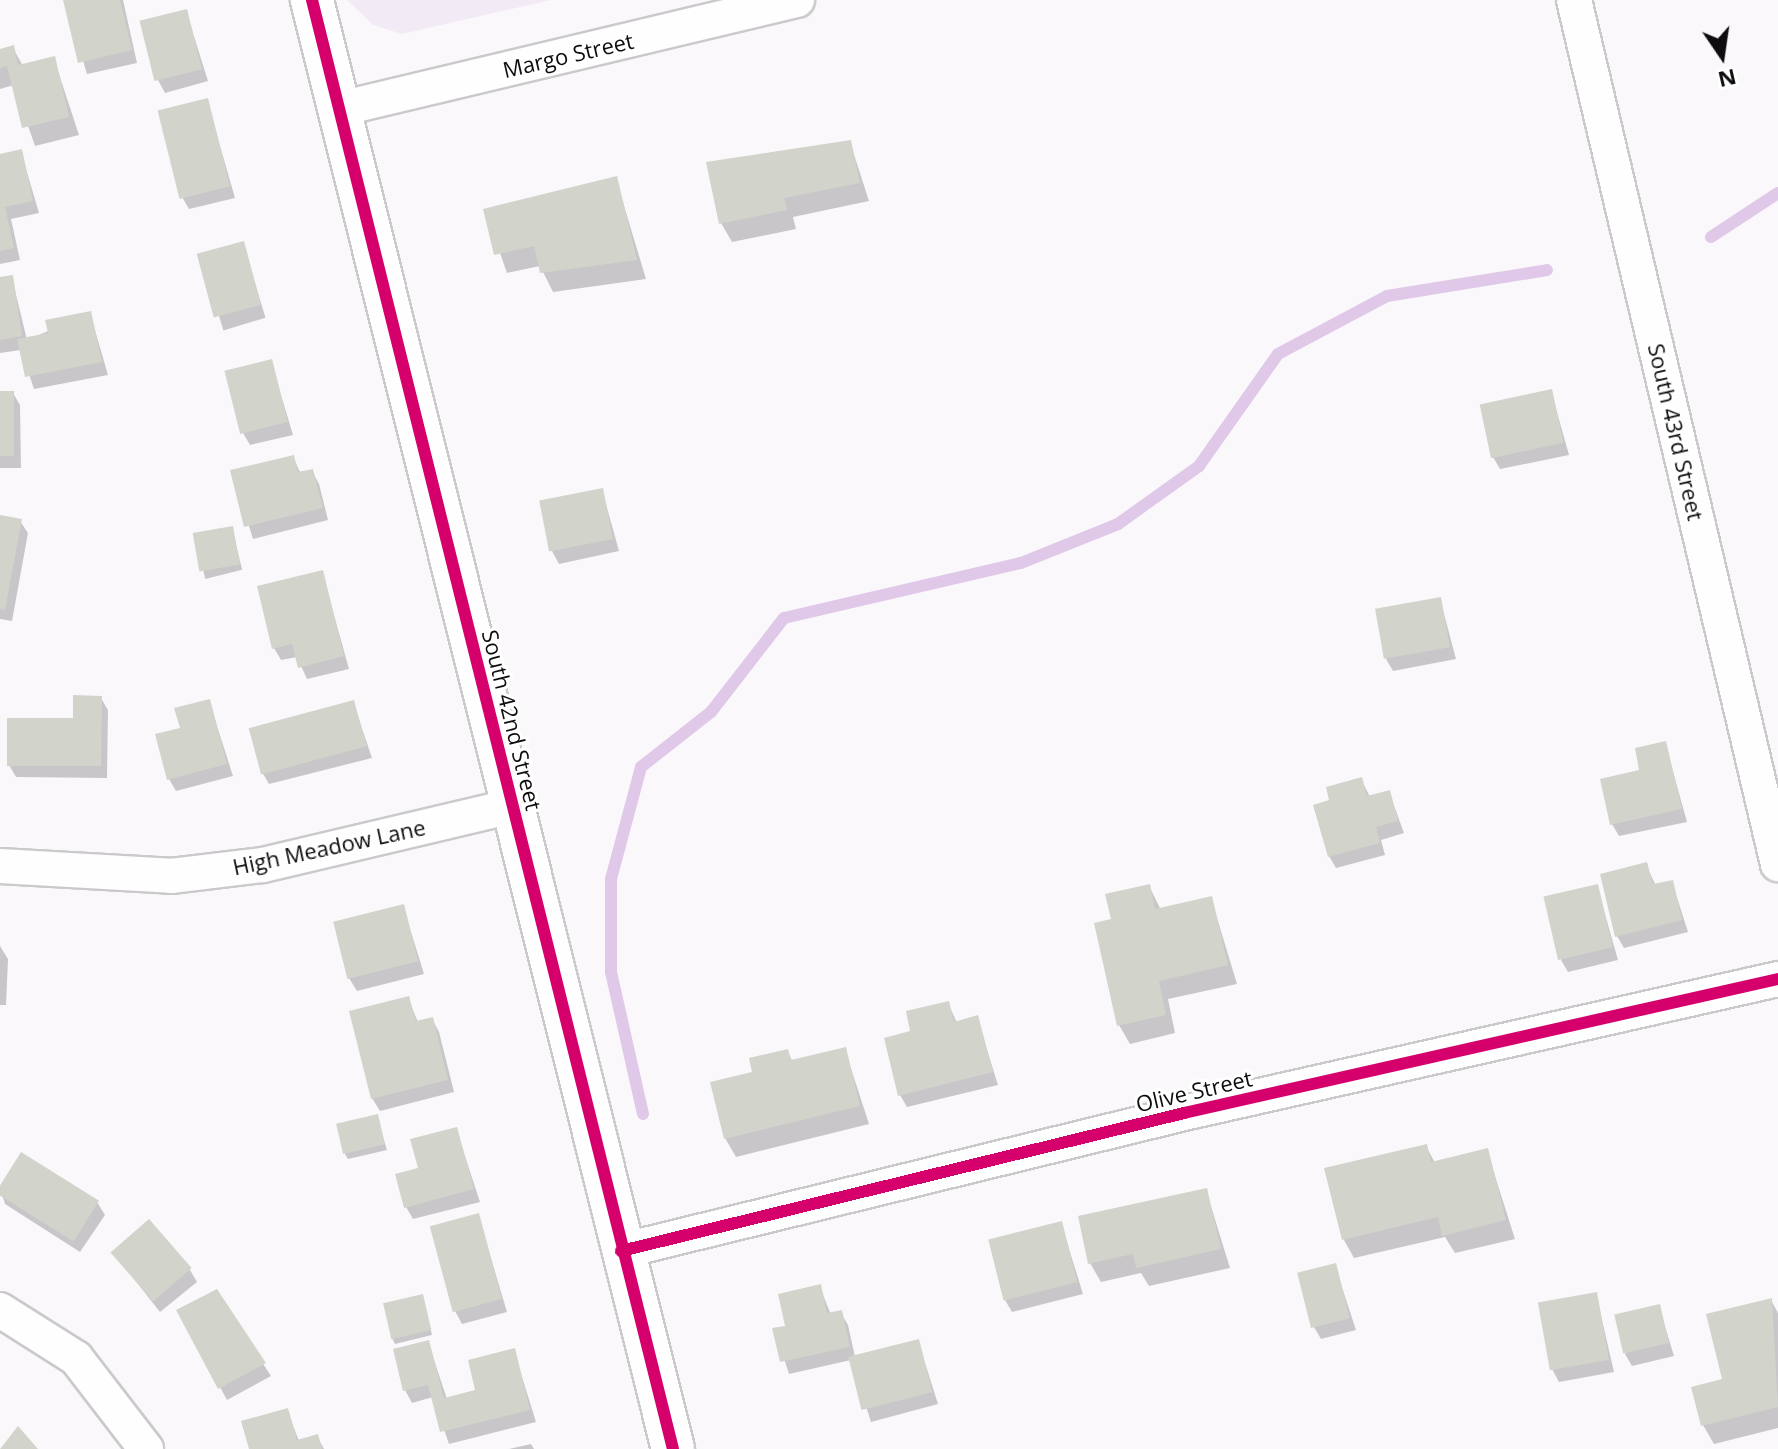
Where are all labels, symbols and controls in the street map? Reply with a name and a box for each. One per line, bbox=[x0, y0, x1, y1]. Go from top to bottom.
north arrow bbox=[1682, 16, 1762, 96]
street label: Margo Street bbox=[500, 27, 636, 83]
text: N bbox=[1715, 63, 1739, 96]
street label: South 43rd Street bbox=[1643, 341, 1709, 523]
street label: South 42nd Street bbox=[477, 627, 547, 813]
street label: High Meadow Lane bbox=[230, 814, 428, 880]
street label: Olive Street bbox=[1133, 1065, 1255, 1117]

